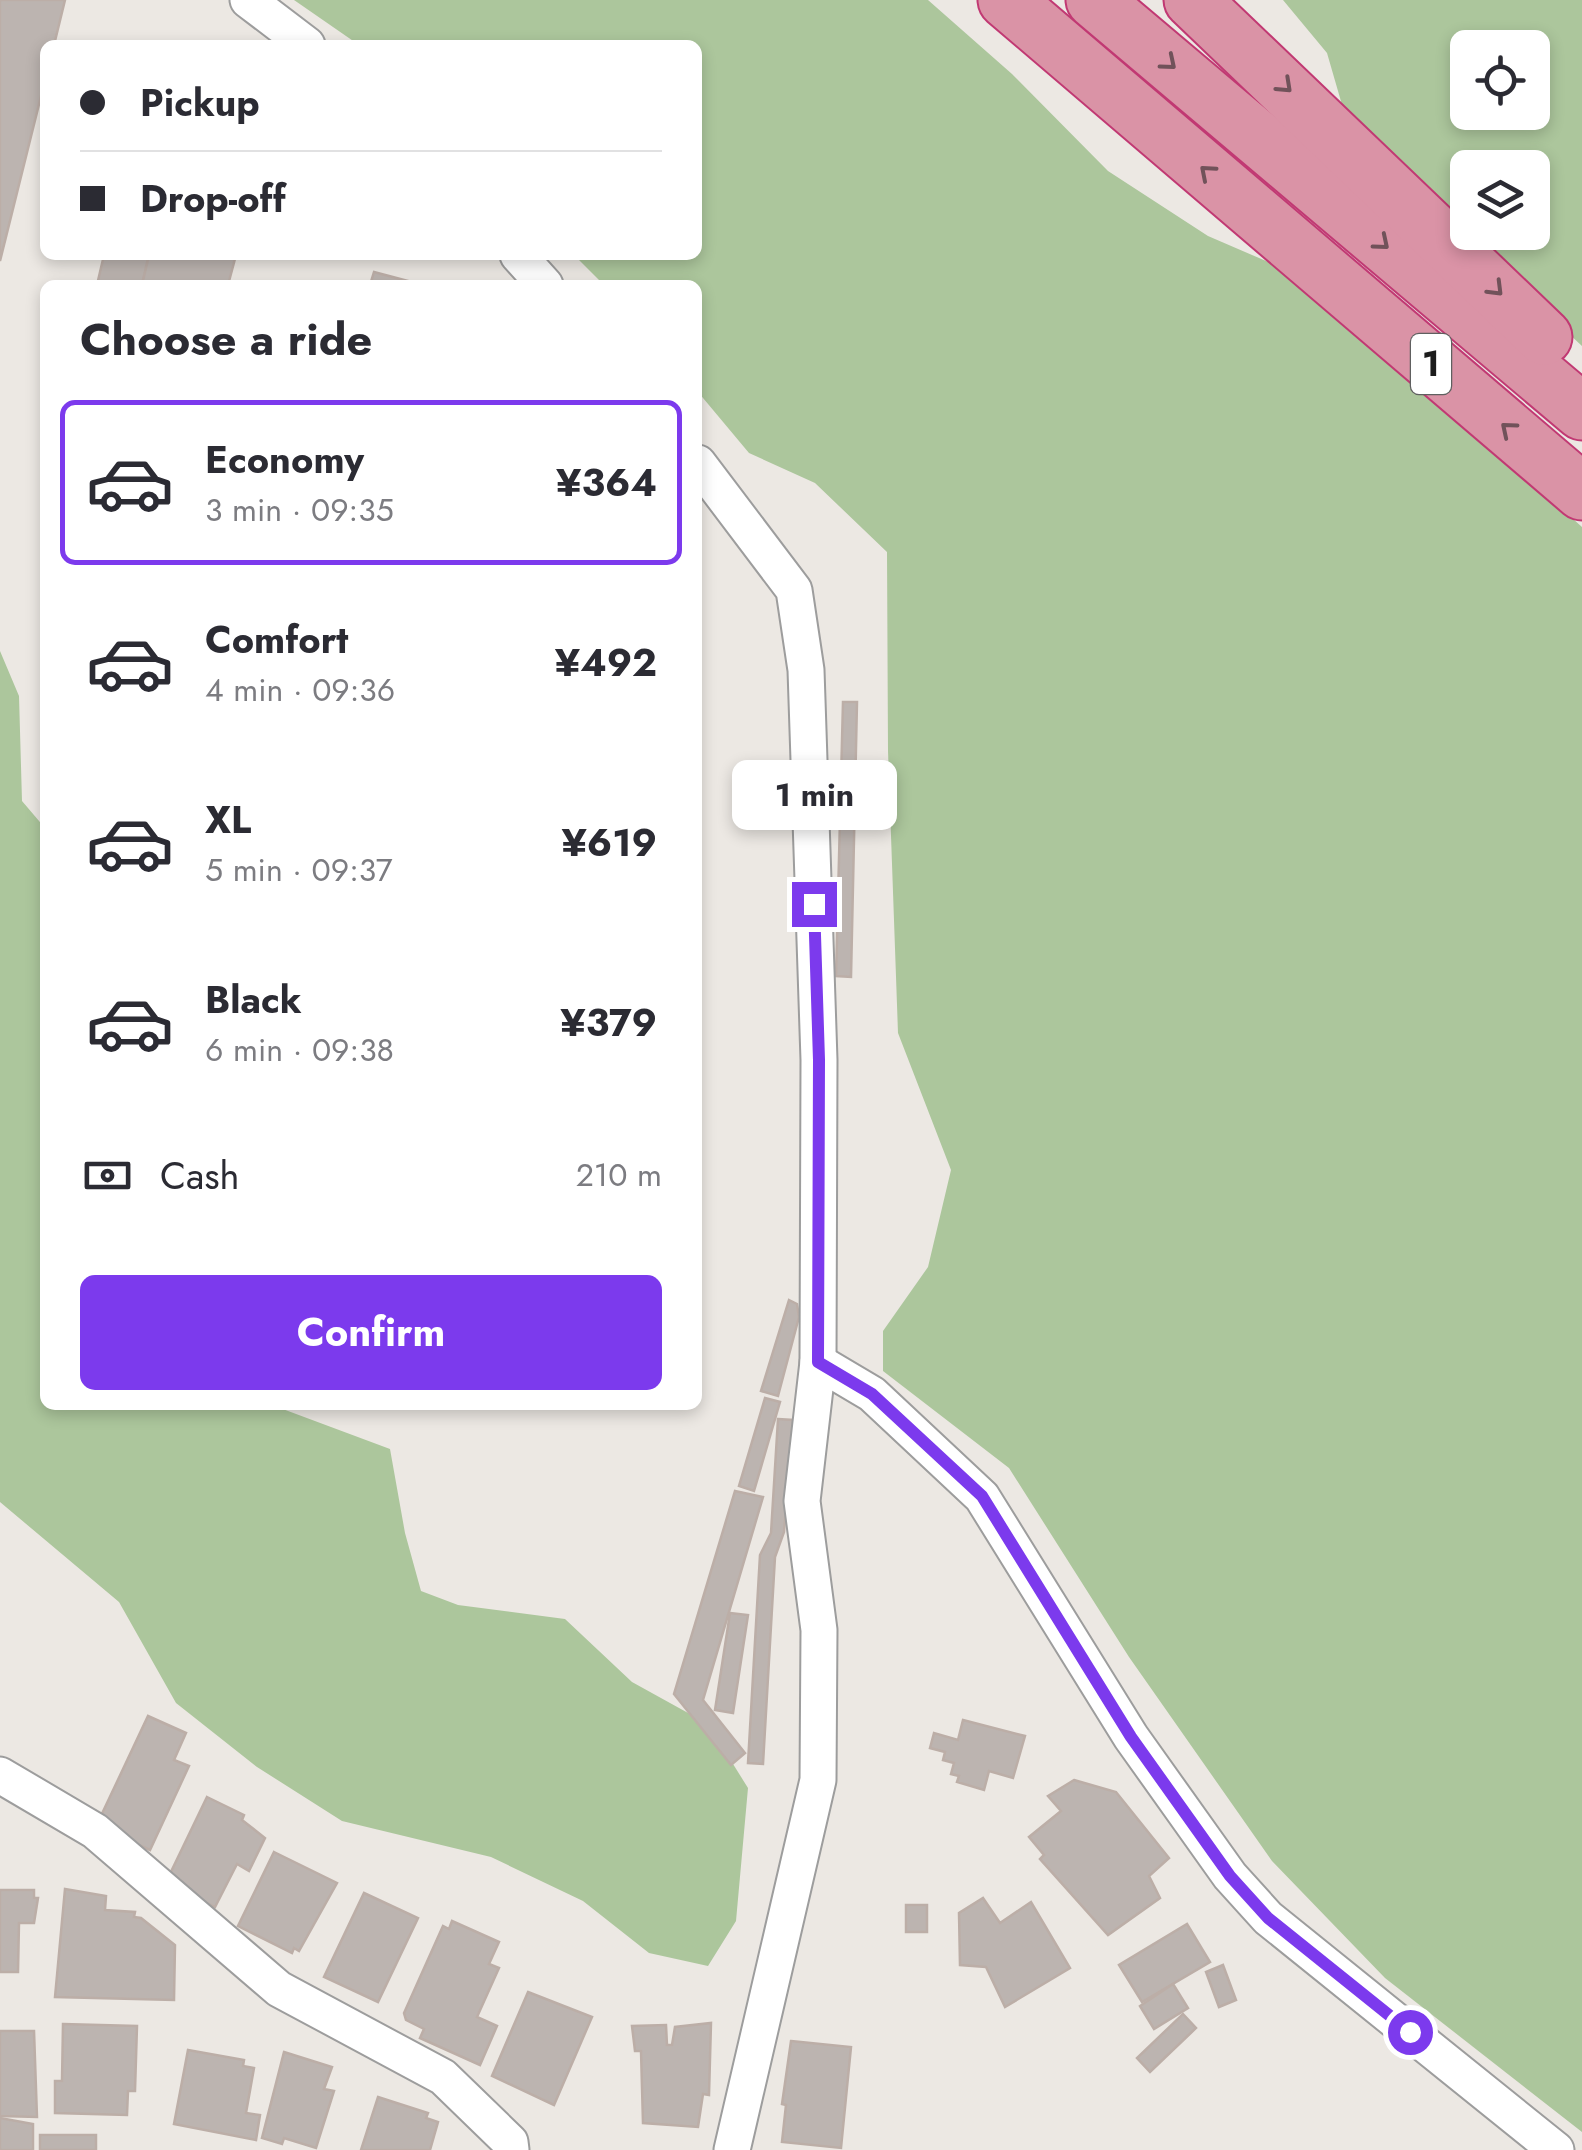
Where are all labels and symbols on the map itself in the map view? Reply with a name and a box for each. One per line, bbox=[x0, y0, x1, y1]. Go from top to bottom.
one-way arrow bbox=[1158, 51, 1176, 69]
one-way arrow bbox=[1273, 74, 1291, 92]
one-way arrow bbox=[1200, 166, 1218, 184]
one-way arrow bbox=[1371, 231, 1389, 249]
one-way arrow bbox=[1484, 278, 1502, 296]
road number: 1 bbox=[1411, 334, 1451, 394]
one-way arrow bbox=[1501, 422, 1519, 440]
callout: 1 min bbox=[732, 759, 896, 829]
route end bbox=[792, 882, 837, 927]
route start bbox=[1388, 2010, 1433, 2055]

